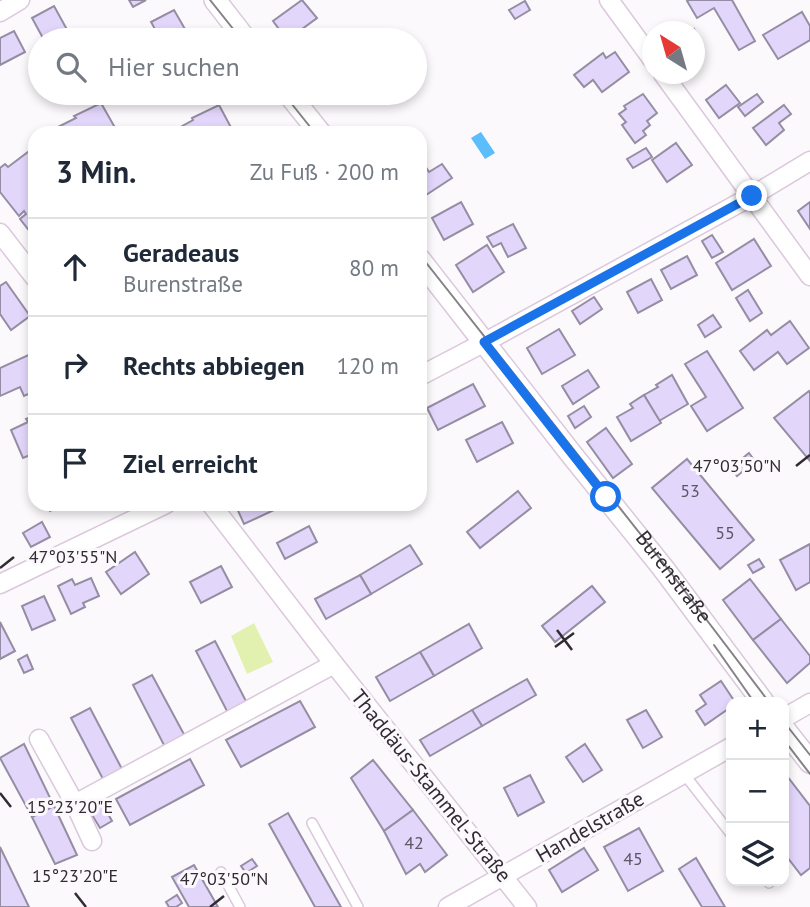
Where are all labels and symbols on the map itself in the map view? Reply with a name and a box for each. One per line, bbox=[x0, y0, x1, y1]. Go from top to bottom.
north arrow bbox=[642, 21, 705, 84]
route end bbox=[736, 180, 767, 211]
text: 47°03'50"N bbox=[693, 454, 781, 477]
house number: 53 bbox=[680, 479, 700, 502]
route start bbox=[590, 481, 621, 512]
house number: 55 bbox=[715, 521, 735, 544]
street label: Burenstraße bbox=[630, 525, 718, 628]
text: 47°03'55"N bbox=[29, 545, 117, 568]
street label: Thaddäus-Stammel-Straße bbox=[345, 684, 518, 888]
street label: Handelstraße bbox=[531, 785, 649, 868]
text: 15°23'20"E bbox=[27, 795, 113, 818]
house number: 42 bbox=[404, 831, 424, 854]
house number: 45 bbox=[623, 847, 643, 870]
text: 15°23'20"E bbox=[32, 864, 118, 887]
text: 47°03'50"N bbox=[180, 867, 268, 890]

